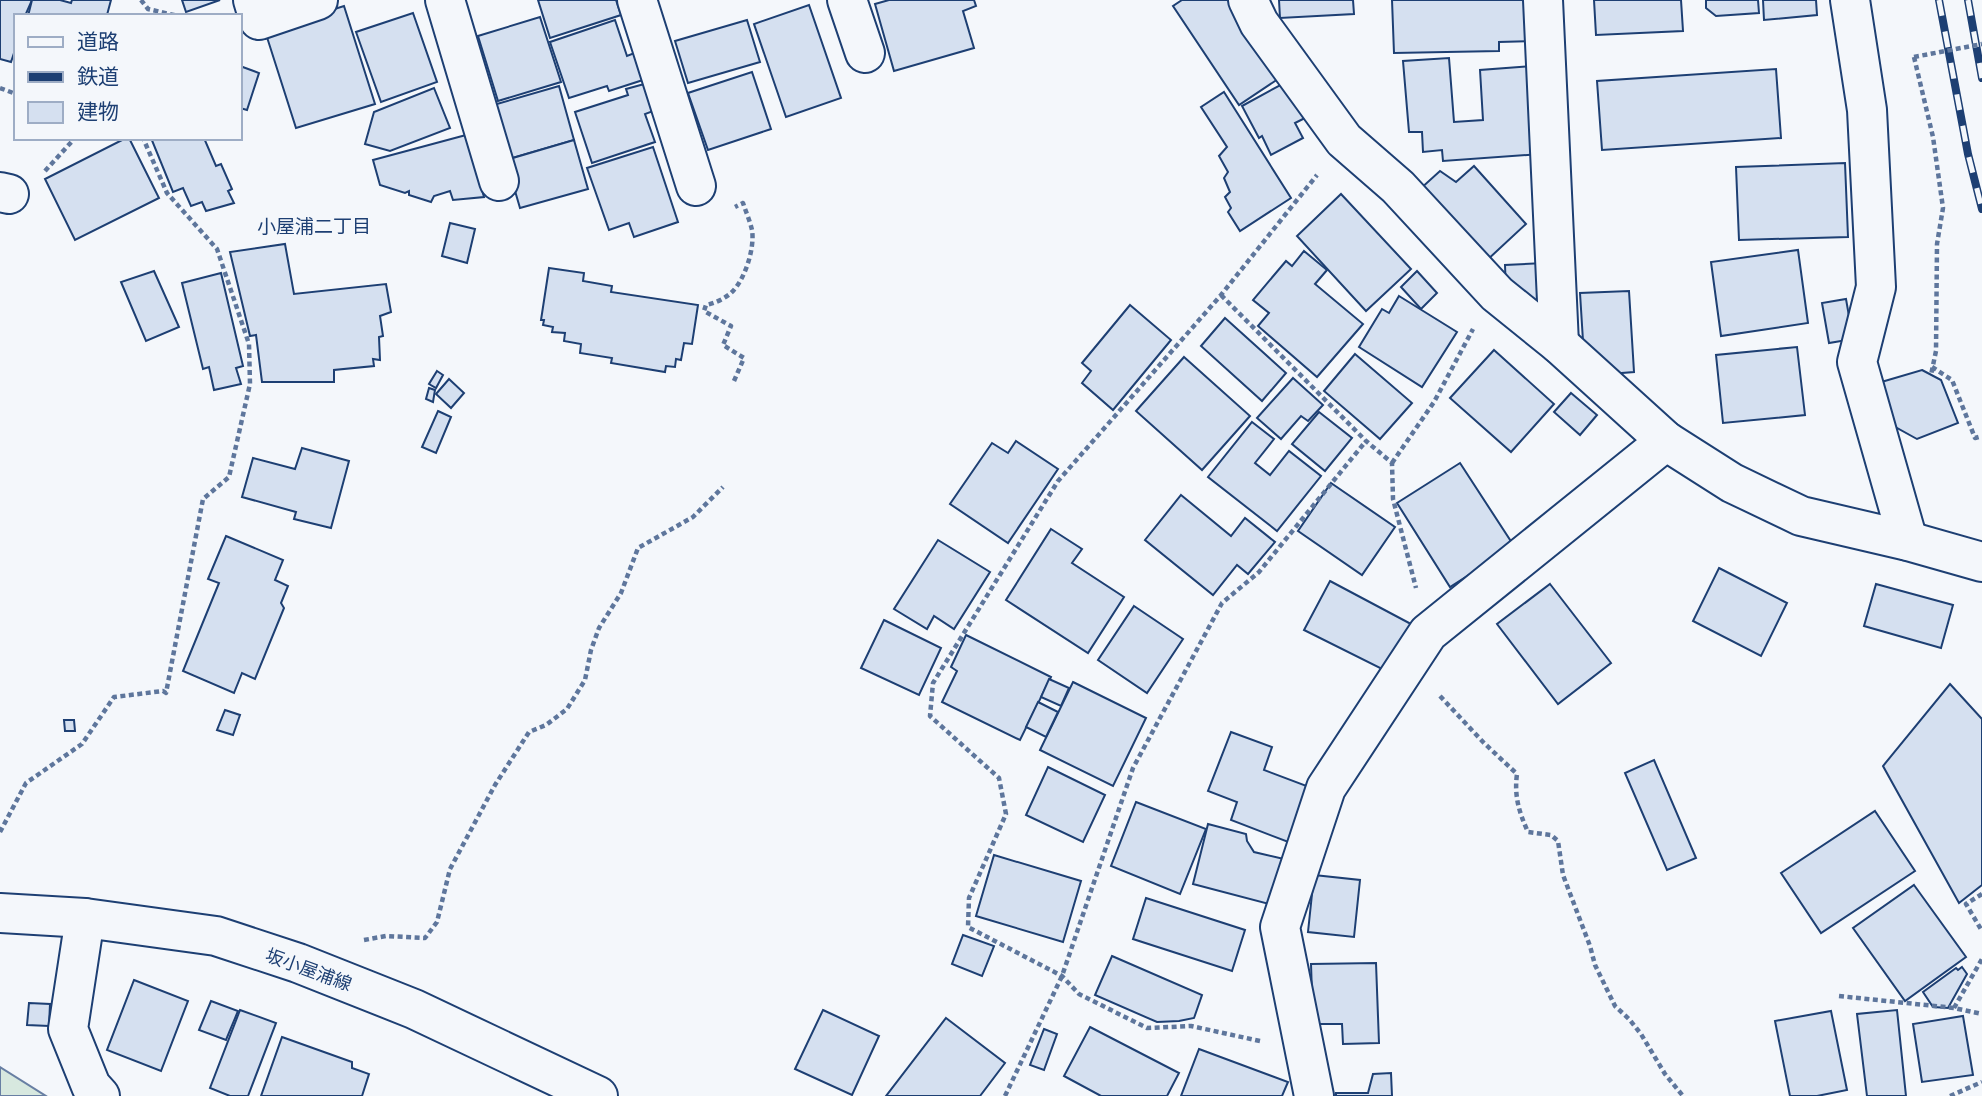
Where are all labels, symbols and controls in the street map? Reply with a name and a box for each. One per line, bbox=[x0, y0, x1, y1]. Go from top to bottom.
legend bbox=[14, 14, 242, 140]
text: 道路 bbox=[77, 28, 119, 53]
text: 鉄道 bbox=[77, 63, 119, 88]
text: 建物 bbox=[77, 98, 119, 123]
district label: 小屋浦二丁目 bbox=[257, 214, 371, 237]
street label: 坂小屋浦線 bbox=[263, 943, 355, 995]

